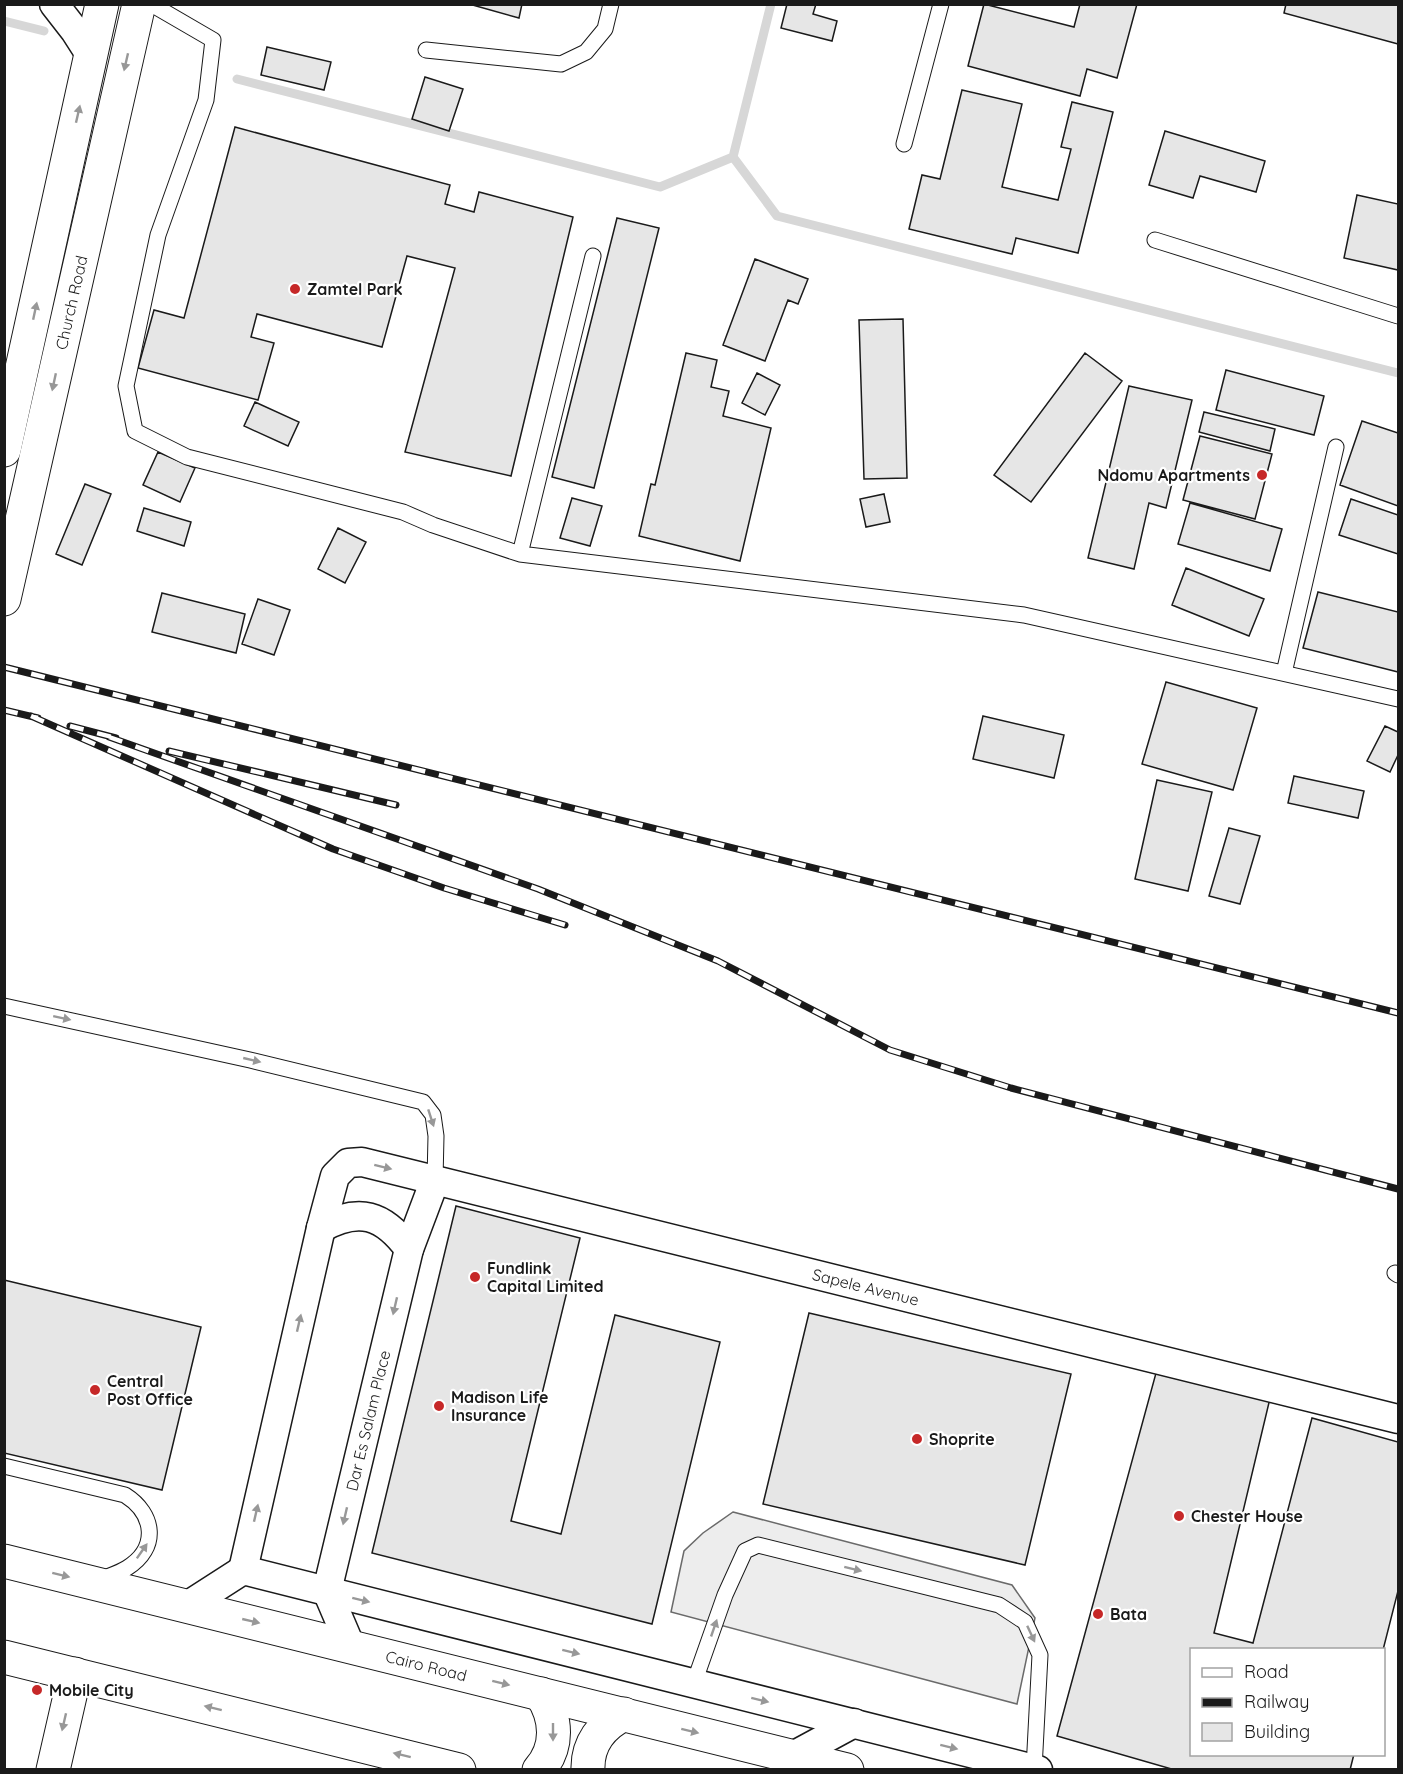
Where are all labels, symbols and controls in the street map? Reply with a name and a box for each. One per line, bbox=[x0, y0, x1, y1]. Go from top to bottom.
one-way arrow bbox=[120, 52, 130, 71]
one-way arrow bbox=[74, 104, 83, 123]
street label: Church Road bbox=[51, 254, 92, 352]
place label: Zamtel Park bbox=[307, 279, 403, 299]
marker: Zamtel Park bbox=[288, 282, 302, 296]
one-way arrow bbox=[31, 301, 40, 320]
one-way arrow bbox=[49, 373, 58, 392]
place label: Ndomu Apartments bbox=[1097, 465, 1250, 485]
marker: Ndomu Apartments bbox=[1255, 468, 1269, 482]
one-way arrow bbox=[52, 1014, 71, 1023]
one-way arrow bbox=[243, 1056, 261, 1066]
one-way arrow bbox=[427, 1110, 436, 1128]
one-way arrow bbox=[374, 1163, 392, 1173]
place label: Fundlink Capital Limited bbox=[487, 1258, 604, 1296]
street label: Sapele Avenue bbox=[810, 1264, 921, 1310]
marker: Fundlink Capital Limited bbox=[468, 1270, 482, 1284]
one-way arrow bbox=[390, 1296, 399, 1315]
one-way arrow bbox=[295, 1314, 305, 1332]
street label: Dar Es Salam Place bbox=[341, 1348, 394, 1493]
place label: Central Post Office bbox=[107, 1371, 193, 1409]
marker: Central Post Office bbox=[88, 1383, 102, 1397]
place label: Madison Life Insurance bbox=[451, 1387, 548, 1425]
marker: Madison Life Insurance bbox=[432, 1399, 446, 1413]
place label: Shoprite bbox=[929, 1429, 995, 1449]
marker: Shoprite bbox=[910, 1432, 924, 1446]
one-way arrow bbox=[252, 1504, 262, 1522]
one-way arrow bbox=[340, 1506, 349, 1525]
place label: Chester House bbox=[1191, 1506, 1303, 1526]
marker: Chester House bbox=[1172, 1509, 1186, 1523]
one-way arrow bbox=[136, 1543, 148, 1559]
one-way arrow bbox=[844, 1564, 862, 1574]
one-way arrow bbox=[52, 1570, 70, 1580]
one-way arrow bbox=[352, 1595, 370, 1605]
place label: Bata bbox=[1110, 1604, 1147, 1624]
marker: Bata bbox=[1091, 1607, 1105, 1621]
one-way arrow bbox=[241, 1617, 260, 1627]
one-way arrow bbox=[709, 1619, 719, 1637]
one-way arrow bbox=[1026, 1626, 1035, 1643]
street label: Cairo Road bbox=[383, 1646, 469, 1685]
one-way arrow bbox=[562, 1648, 580, 1658]
legend bbox=[1190, 1648, 1385, 1756]
text: Road bbox=[1244, 1660, 1289, 1683]
one-way arrow bbox=[492, 1679, 510, 1689]
place label: Mobile City bbox=[49, 1680, 134, 1700]
marker: Mobile City bbox=[30, 1683, 44, 1697]
text: Railway bbox=[1244, 1690, 1310, 1713]
one-way arrow bbox=[751, 1696, 769, 1706]
one-way arrow bbox=[204, 1703, 222, 1713]
one-way arrow bbox=[59, 1713, 69, 1731]
text: Building bbox=[1244, 1720, 1310, 1743]
one-way arrow bbox=[548, 1723, 558, 1742]
one-way arrow bbox=[681, 1726, 699, 1736]
one-way arrow bbox=[940, 1743, 958, 1753]
one-way arrow bbox=[393, 1750, 411, 1760]

